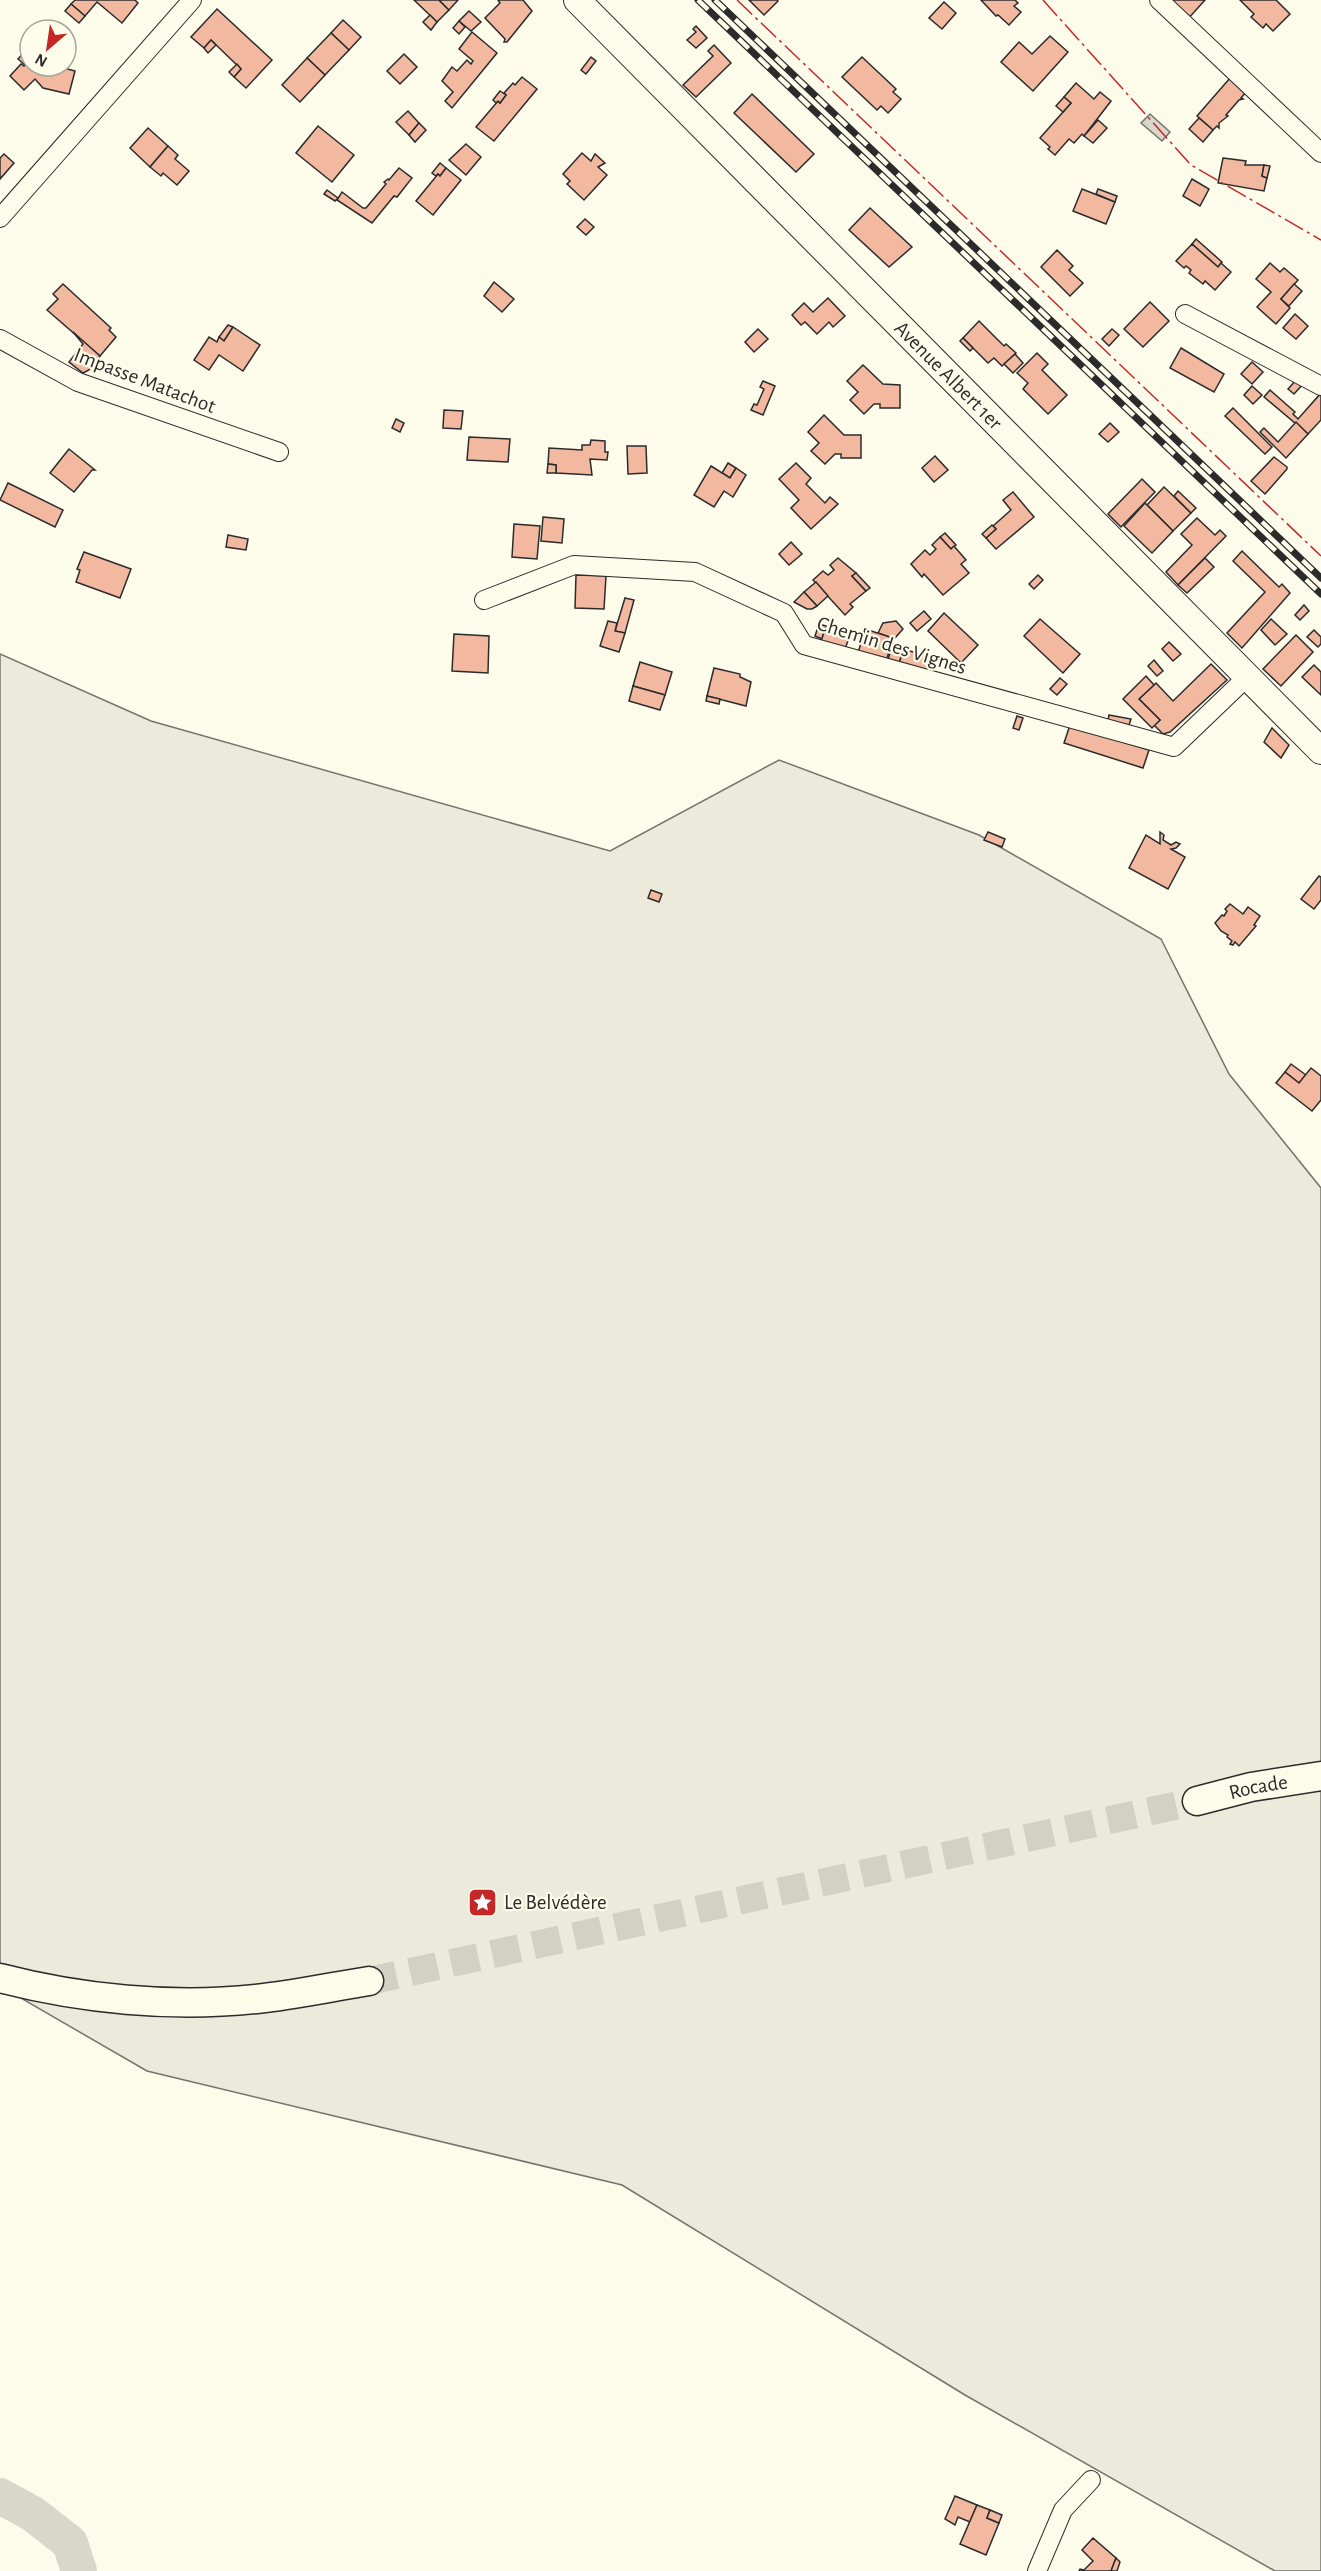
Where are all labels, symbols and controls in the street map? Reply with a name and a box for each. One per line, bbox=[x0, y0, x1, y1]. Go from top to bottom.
north arrow bbox=[18, 18, 78, 78]
text: N bbox=[32, 51, 50, 70]
street label: Avenue Albert 1er bbox=[890, 317, 1006, 434]
street label: Impasse Matachot bbox=[71, 344, 219, 417]
street label: Chemin des Vignes bbox=[815, 613, 969, 678]
street label: Rocade bbox=[1227, 1771, 1289, 1803]
place icon: Le Belvédère bbox=[467, 1886, 499, 1918]
place label: Le Belvédère bbox=[504, 1892, 607, 1913]

